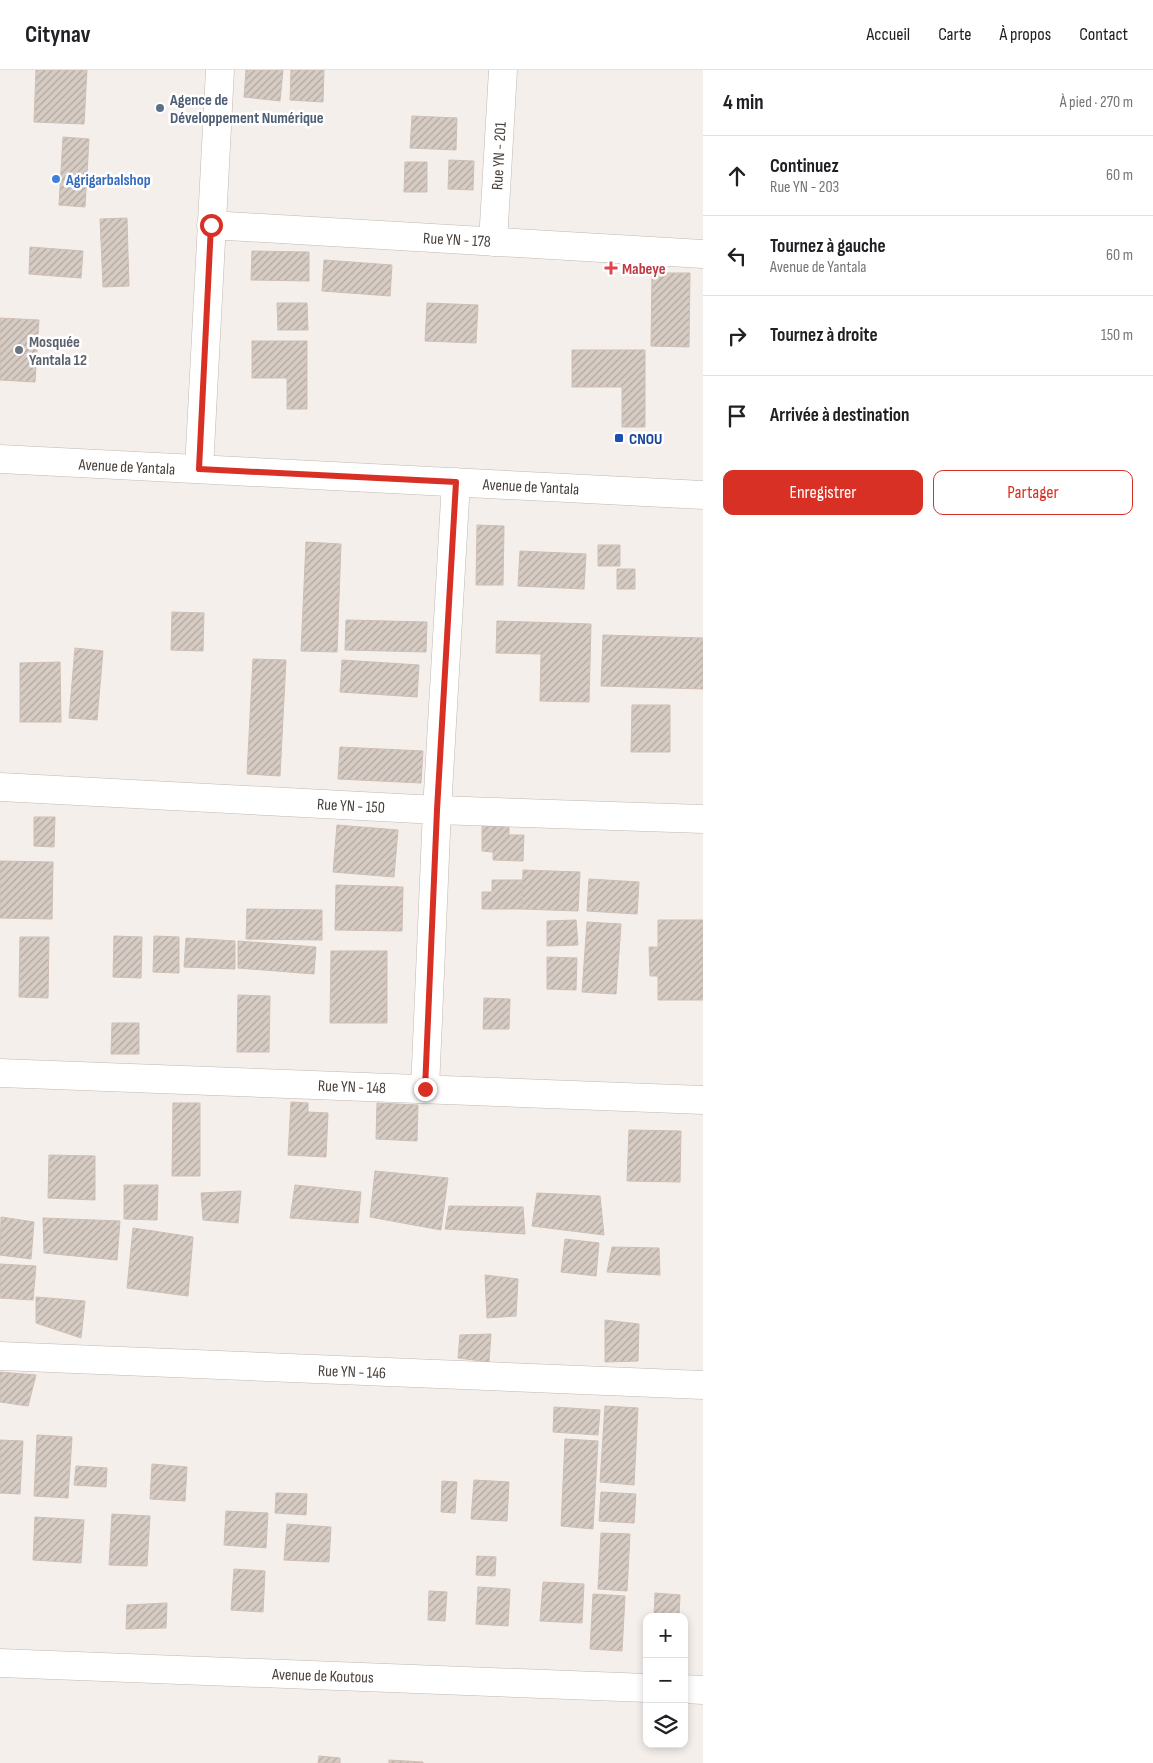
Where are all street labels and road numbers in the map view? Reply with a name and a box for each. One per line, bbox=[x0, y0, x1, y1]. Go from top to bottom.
street label: Rue YN - 201 bbox=[488, 121, 511, 191]
street label: Rue YN - 178 bbox=[423, 229, 491, 252]
street label: Avenue de Yantala bbox=[77, 455, 176, 480]
street label: Avenue de Yantala bbox=[481, 475, 580, 500]
street label: Rue YN - 150 bbox=[316, 795, 385, 818]
street label: Rue YN - 148 bbox=[318, 1077, 386, 1098]
street label: Rue YN - 146 bbox=[318, 1362, 386, 1383]
street label: Avenue de Koutous bbox=[271, 1665, 374, 1688]

